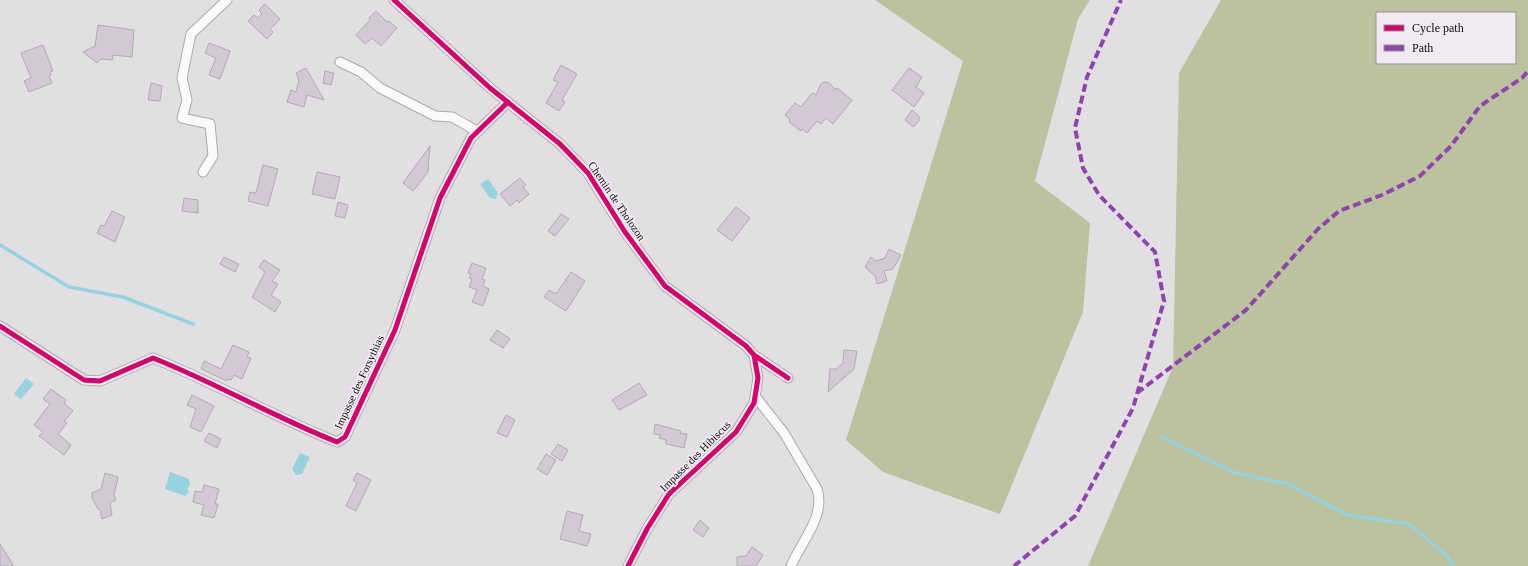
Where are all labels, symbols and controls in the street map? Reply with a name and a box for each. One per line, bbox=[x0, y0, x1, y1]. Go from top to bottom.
legend bbox=[1376, 12, 1516, 64]
text: Cycle path bbox=[1412, 21, 1464, 35]
text: Path bbox=[1412, 41, 1433, 55]
street label: Chemin de Tholozon bbox=[586, 159, 648, 243]
street label: Impasse des Forsythias bbox=[332, 333, 386, 431]
street label: Impasse des Hibiscus bbox=[657, 418, 733, 494]

